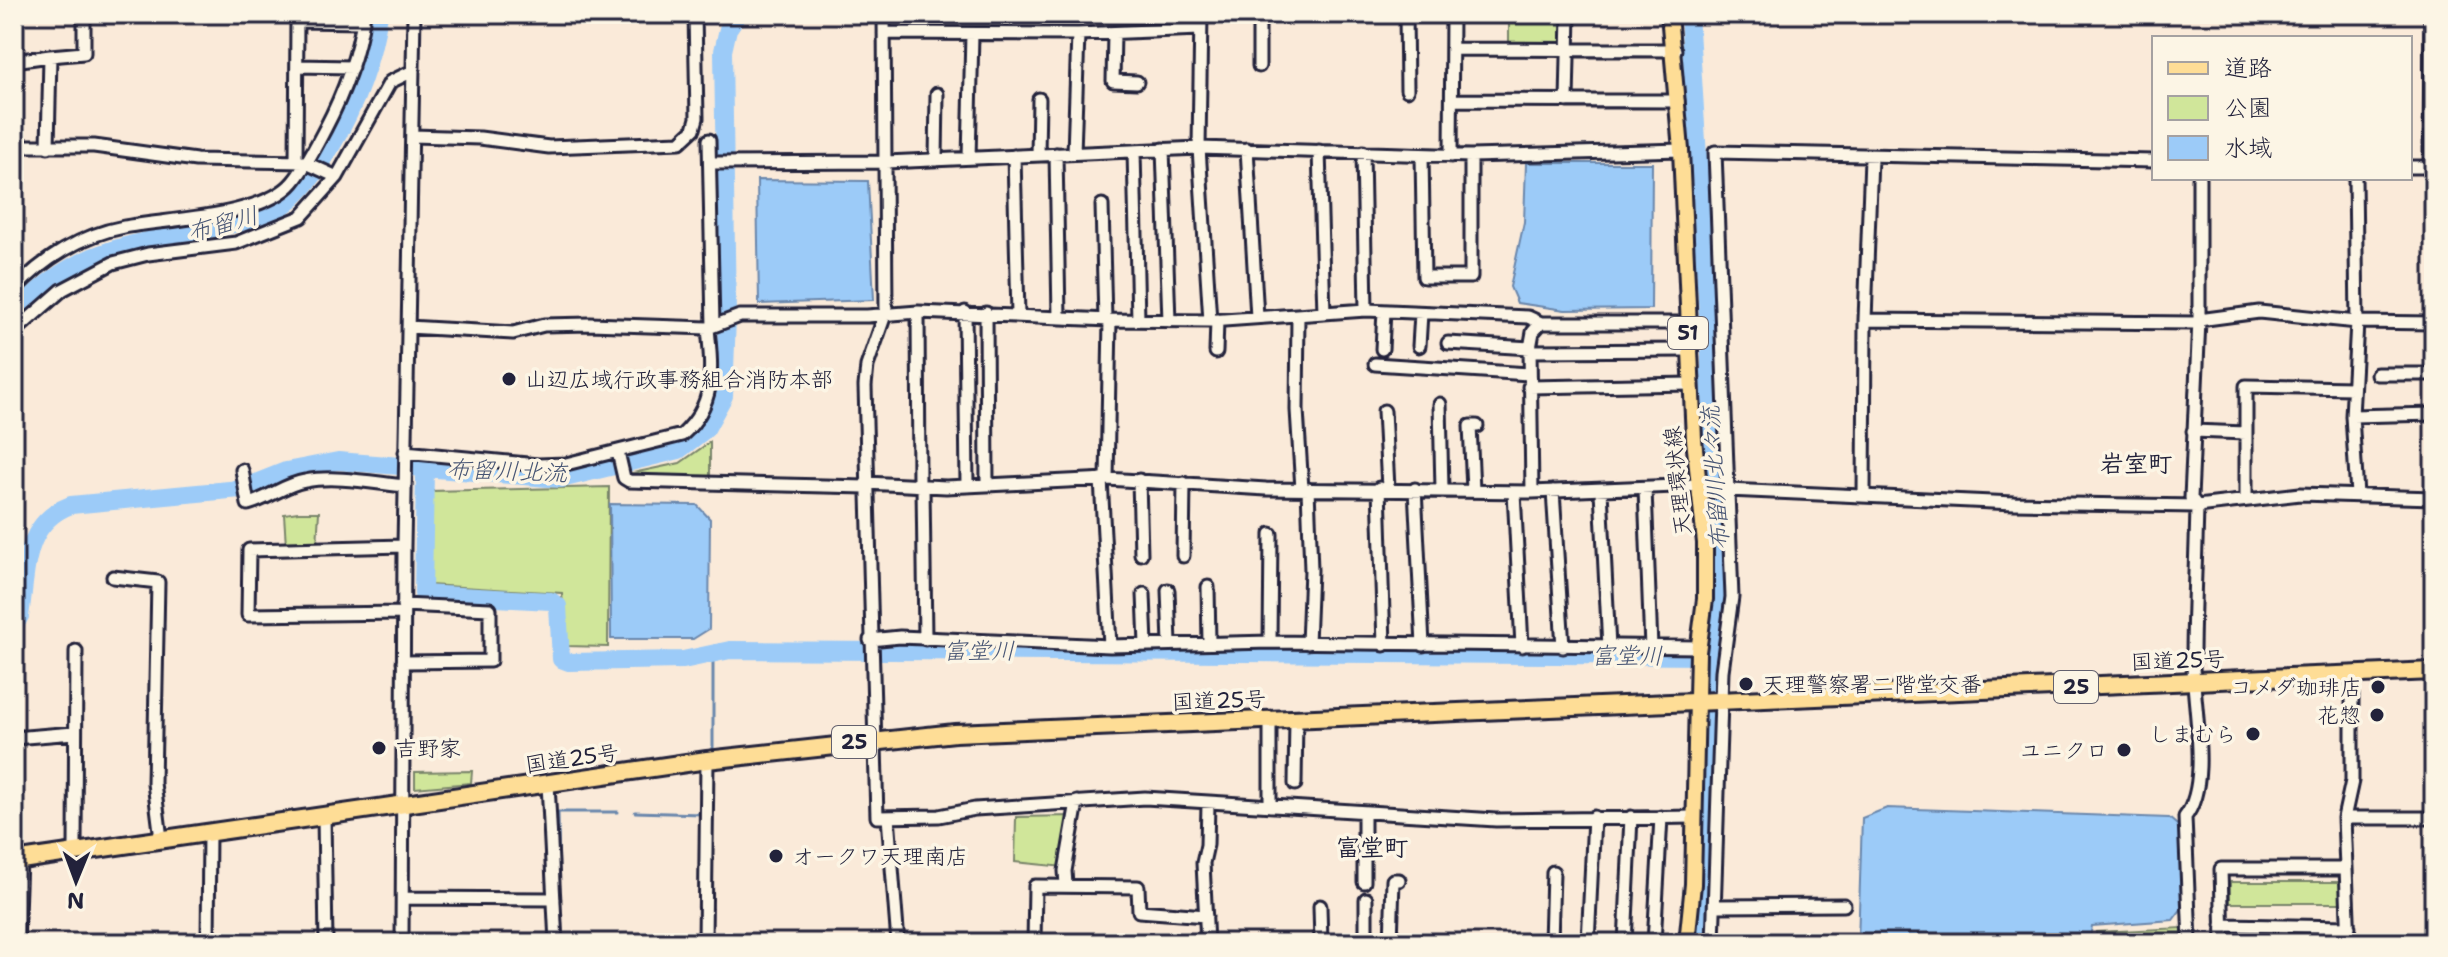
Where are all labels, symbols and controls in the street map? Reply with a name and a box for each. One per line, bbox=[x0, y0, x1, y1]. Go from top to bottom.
legend bbox=[2152, 36, 2412, 180]
text: 道路 bbox=[2224, 52, 2272, 84]
text: 公園 bbox=[2224, 92, 2272, 124]
text: 水域 bbox=[2224, 132, 2272, 164]
water label: 布留川 bbox=[184, 199, 262, 249]
road number: 51 bbox=[1668, 317, 1708, 349]
place label: 山辺広域行政事務組合消防本部 bbox=[525, 365, 833, 394]
marker: 山辺広域行政事務組合消防本部 bbox=[500, 370, 518, 388]
water label: 布留川北々流 bbox=[1694, 403, 1736, 551]
street label: 天理環状線 bbox=[1657, 425, 1698, 537]
district label: 岩室町 bbox=[2100, 448, 2172, 480]
water label: 布留川北流 bbox=[446, 453, 570, 489]
water label: 富堂川 bbox=[943, 635, 1015, 667]
water label: 富堂川 bbox=[1591, 640, 1663, 672]
street label: 国道25号 bbox=[2130, 644, 2226, 677]
place label: 天理警察署二階堂交番 bbox=[1762, 670, 1982, 699]
road number: 25 bbox=[2054, 671, 2098, 703]
place label: コメダ珈琲店 bbox=[2230, 673, 2362, 702]
marker: 天理警察署二階堂交番 bbox=[1737, 675, 1755, 693]
marker: コメダ珈琲店 bbox=[2369, 678, 2387, 696]
street label: 国道25号 bbox=[1171, 684, 1267, 717]
place label: 花惣 bbox=[2317, 701, 2361, 730]
marker: 花惣 bbox=[2368, 706, 2386, 724]
place label: しまむら bbox=[2149, 720, 2237, 749]
marker: しまむら bbox=[2244, 725, 2262, 743]
road number: 25 bbox=[832, 726, 876, 758]
place label: 吉野家 bbox=[395, 734, 461, 763]
place label: ユニクロ bbox=[2020, 736, 2108, 765]
street label: 国道25号 bbox=[523, 738, 621, 779]
marker: 吉野家 bbox=[370, 739, 388, 757]
marker: ユニクロ bbox=[2115, 741, 2133, 759]
district label: 富堂町 bbox=[1336, 832, 1408, 864]
north arrow bbox=[36, 841, 116, 921]
place label: オークワ天理南店 bbox=[792, 842, 968, 871]
marker: オークワ天理南店 bbox=[767, 847, 785, 865]
text: N bbox=[67, 886, 85, 915]

